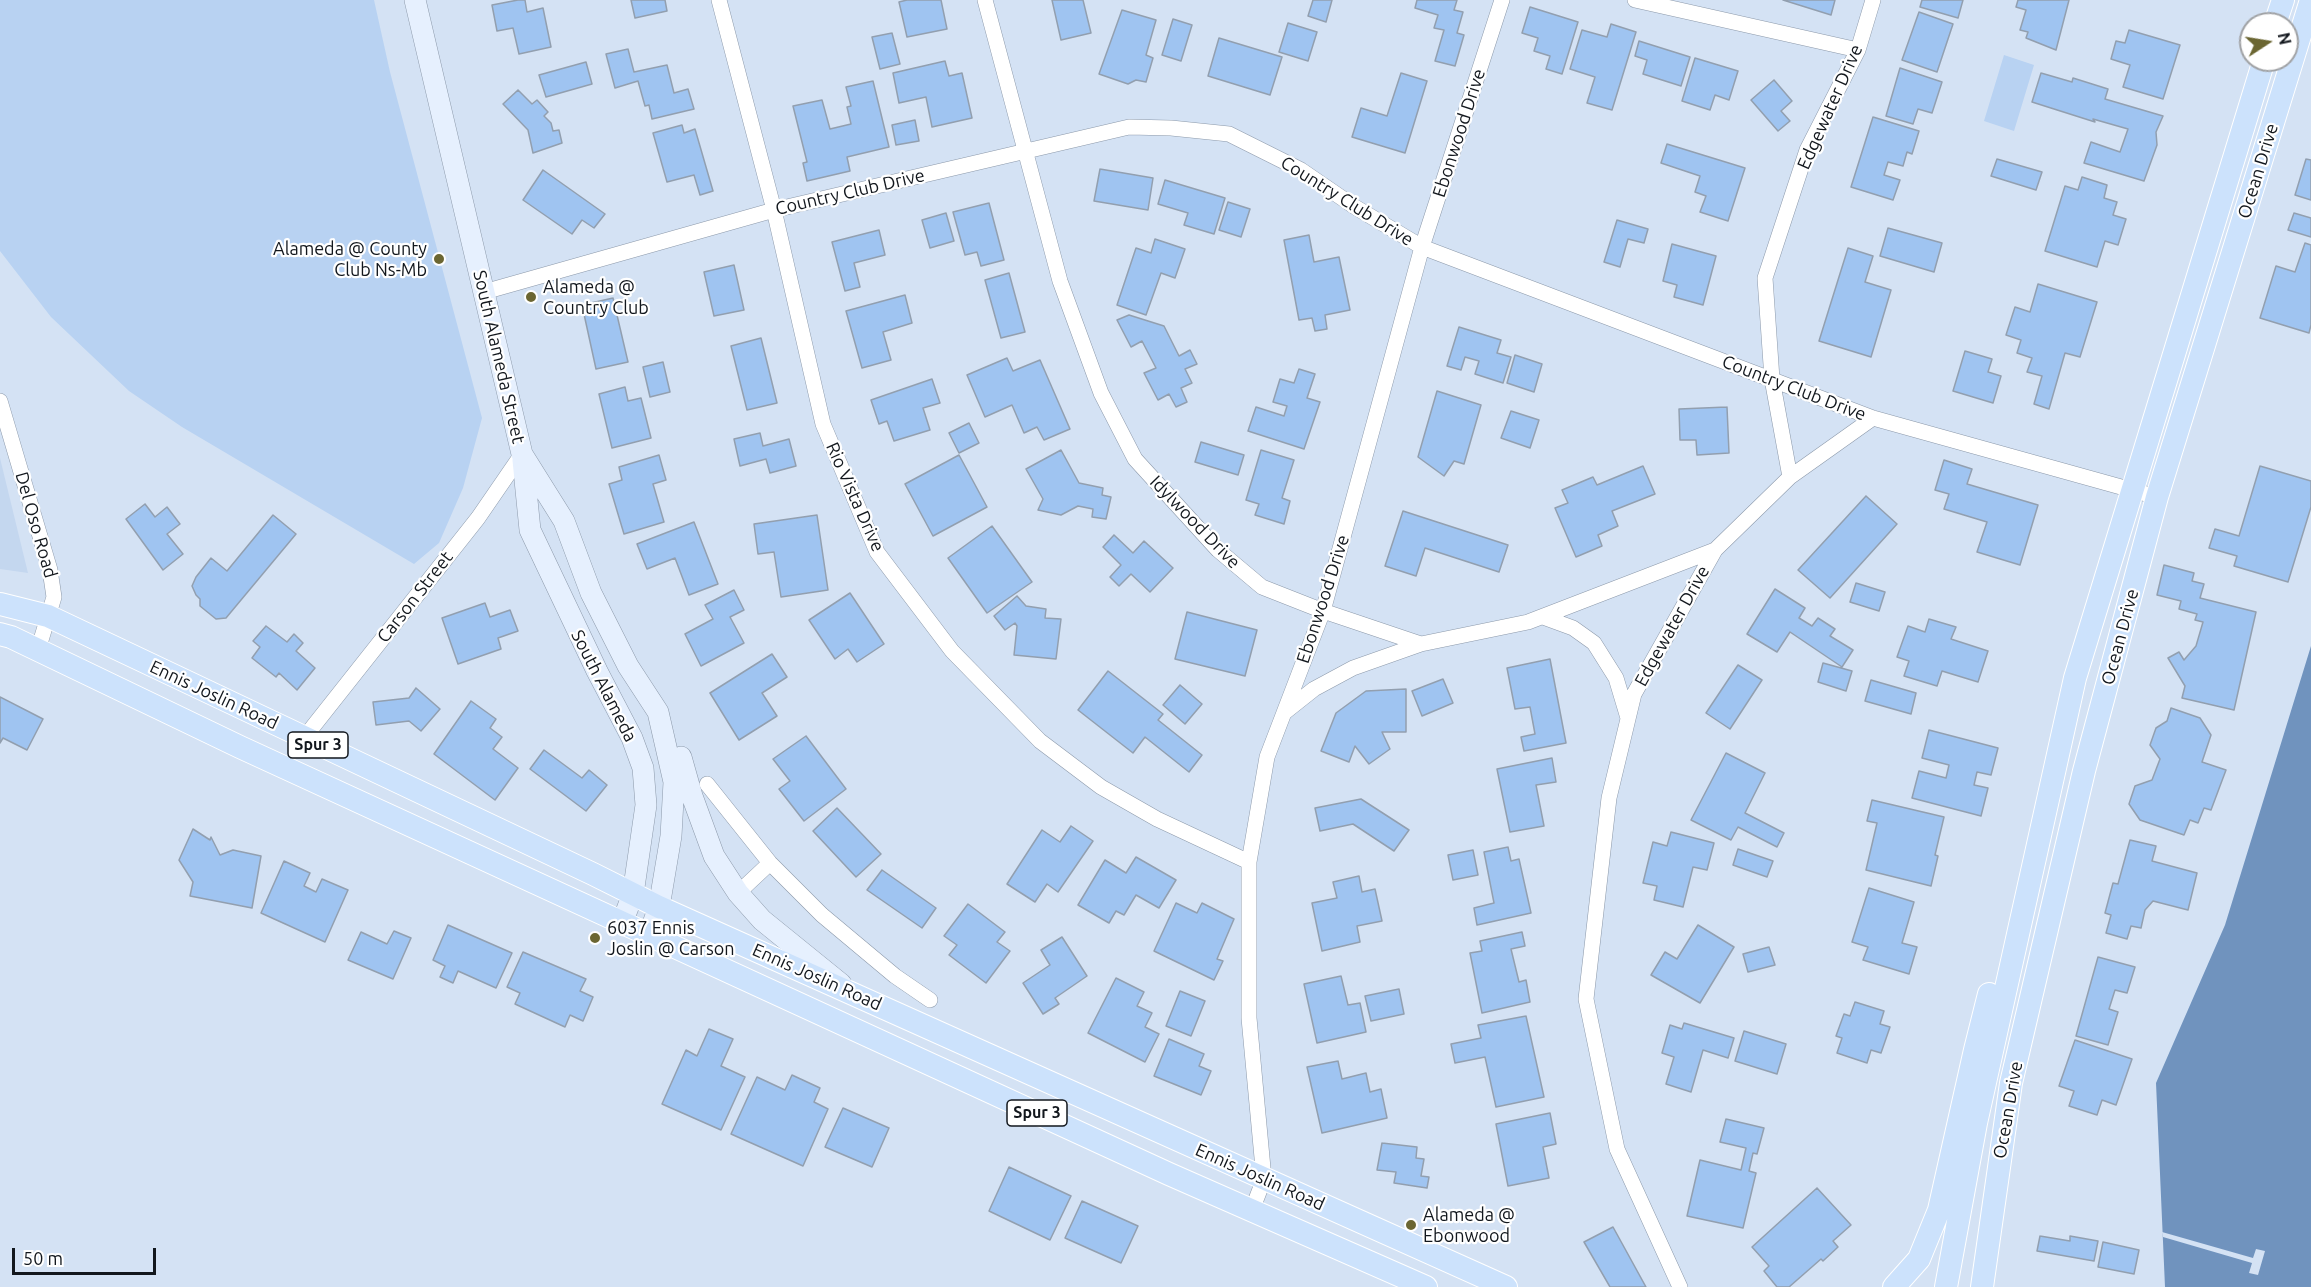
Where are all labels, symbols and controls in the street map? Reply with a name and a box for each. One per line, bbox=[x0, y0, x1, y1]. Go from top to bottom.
north arrow bbox=[2239, 12, 2299, 72]
text: N bbox=[2275, 31, 2295, 46]
street label: Edgewater Drive bbox=[1793, 41, 1867, 173]
street label: Ebonwood Drive bbox=[1428, 66, 1490, 200]
street label: Ocean Drive bbox=[2233, 121, 2283, 221]
street label: Country Club Drive bbox=[1277, 151, 1417, 251]
street label: Country Club Drive bbox=[773, 164, 927, 220]
place label: Alameda @ County Club Ns-Mb bbox=[273, 238, 427, 280]
marker: Alameda @ County Club Ns-Mb bbox=[432, 252, 446, 266]
street label: South Alameda Street bbox=[469, 268, 529, 446]
place label: Alameda @ Country Club bbox=[543, 276, 649, 318]
marker: Alameda @ Country Club bbox=[524, 290, 538, 304]
street label: Country Club Drive bbox=[1719, 351, 1869, 425]
street label: Rio Vista Drive bbox=[821, 439, 889, 555]
street label: Del Oso Road bbox=[11, 469, 61, 581]
street label: Idylwood Drive bbox=[1145, 471, 1245, 573]
street label: Ebonwood Drive bbox=[1292, 532, 1354, 666]
street label: Carson Street bbox=[373, 547, 457, 647]
street label: Edgewater Drive bbox=[1630, 562, 1714, 690]
street label: Ocean Drive bbox=[2097, 587, 2143, 687]
street label: South Alameda bbox=[567, 626, 641, 746]
street label: Ennis Joslin Road bbox=[146, 656, 282, 734]
road number: Spur 3 bbox=[288, 732, 348, 758]
place label: 6037 Ennis Joslin @ Carson bbox=[607, 917, 735, 960]
marker: 6037 Ennis Joslin @ Carson bbox=[588, 931, 602, 945]
street label: Ennis Joslin Road bbox=[749, 939, 885, 1015]
street label: Ocean Drive bbox=[1989, 1060, 2027, 1160]
road number: Spur 3 bbox=[1007, 1100, 1067, 1126]
street label: Ennis Joslin Road bbox=[1192, 1139, 1328, 1215]
place label: Alameda @ Ebonwood bbox=[1423, 1204, 1515, 1246]
marker: Alameda @ Ebonwood bbox=[1404, 1218, 1418, 1232]
scale bar bbox=[15, 1236, 159, 1274]
text: 50 m bbox=[23, 1248, 63, 1268]

